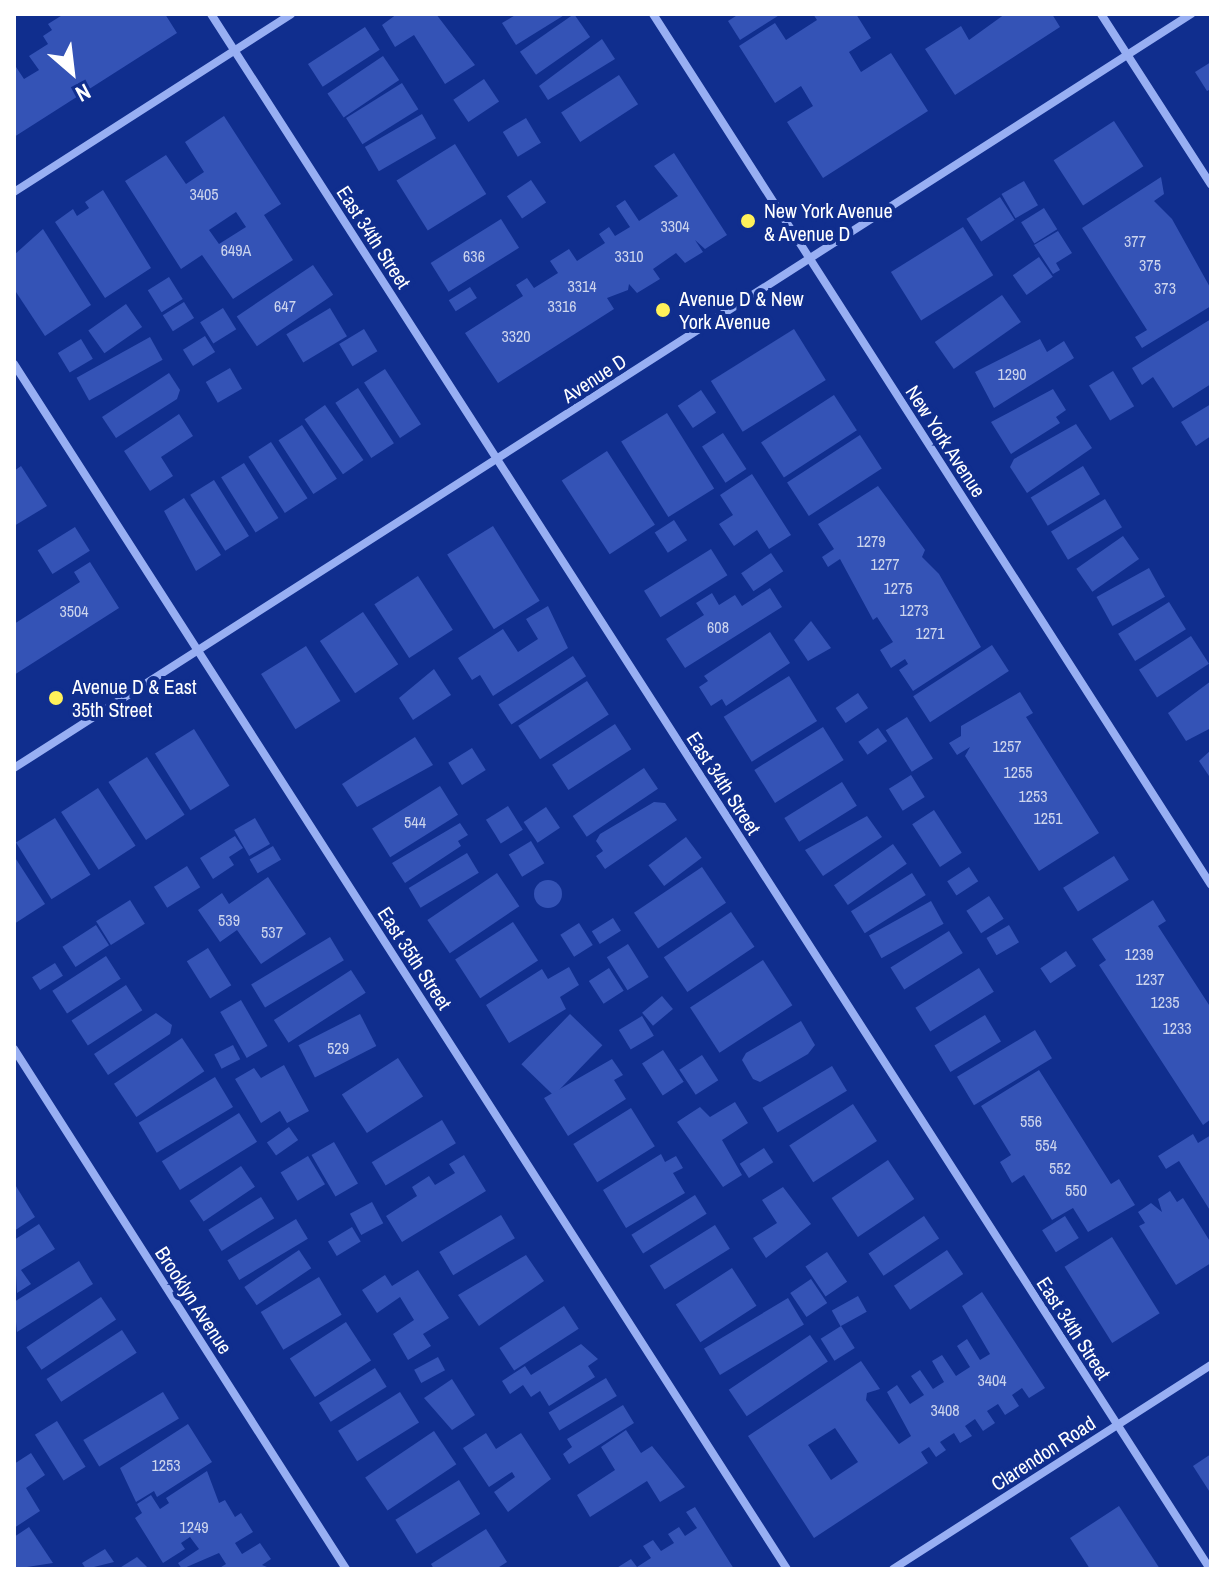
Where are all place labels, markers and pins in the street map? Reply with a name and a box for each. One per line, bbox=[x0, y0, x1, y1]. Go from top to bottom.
place label: New York Avenue & Avenue D bbox=[764, 198, 894, 245]
marker: New York Avenue & Avenue D bbox=[739, 212, 757, 230]
place label: Avenue D & New York Avenue bbox=[679, 286, 804, 333]
marker: Avenue D & New York Avenue bbox=[654, 301, 672, 319]
place label: Avenue D & East 35th Street bbox=[72, 674, 197, 721]
marker: Avenue D & East 35th Street bbox=[47, 689, 65, 707]

